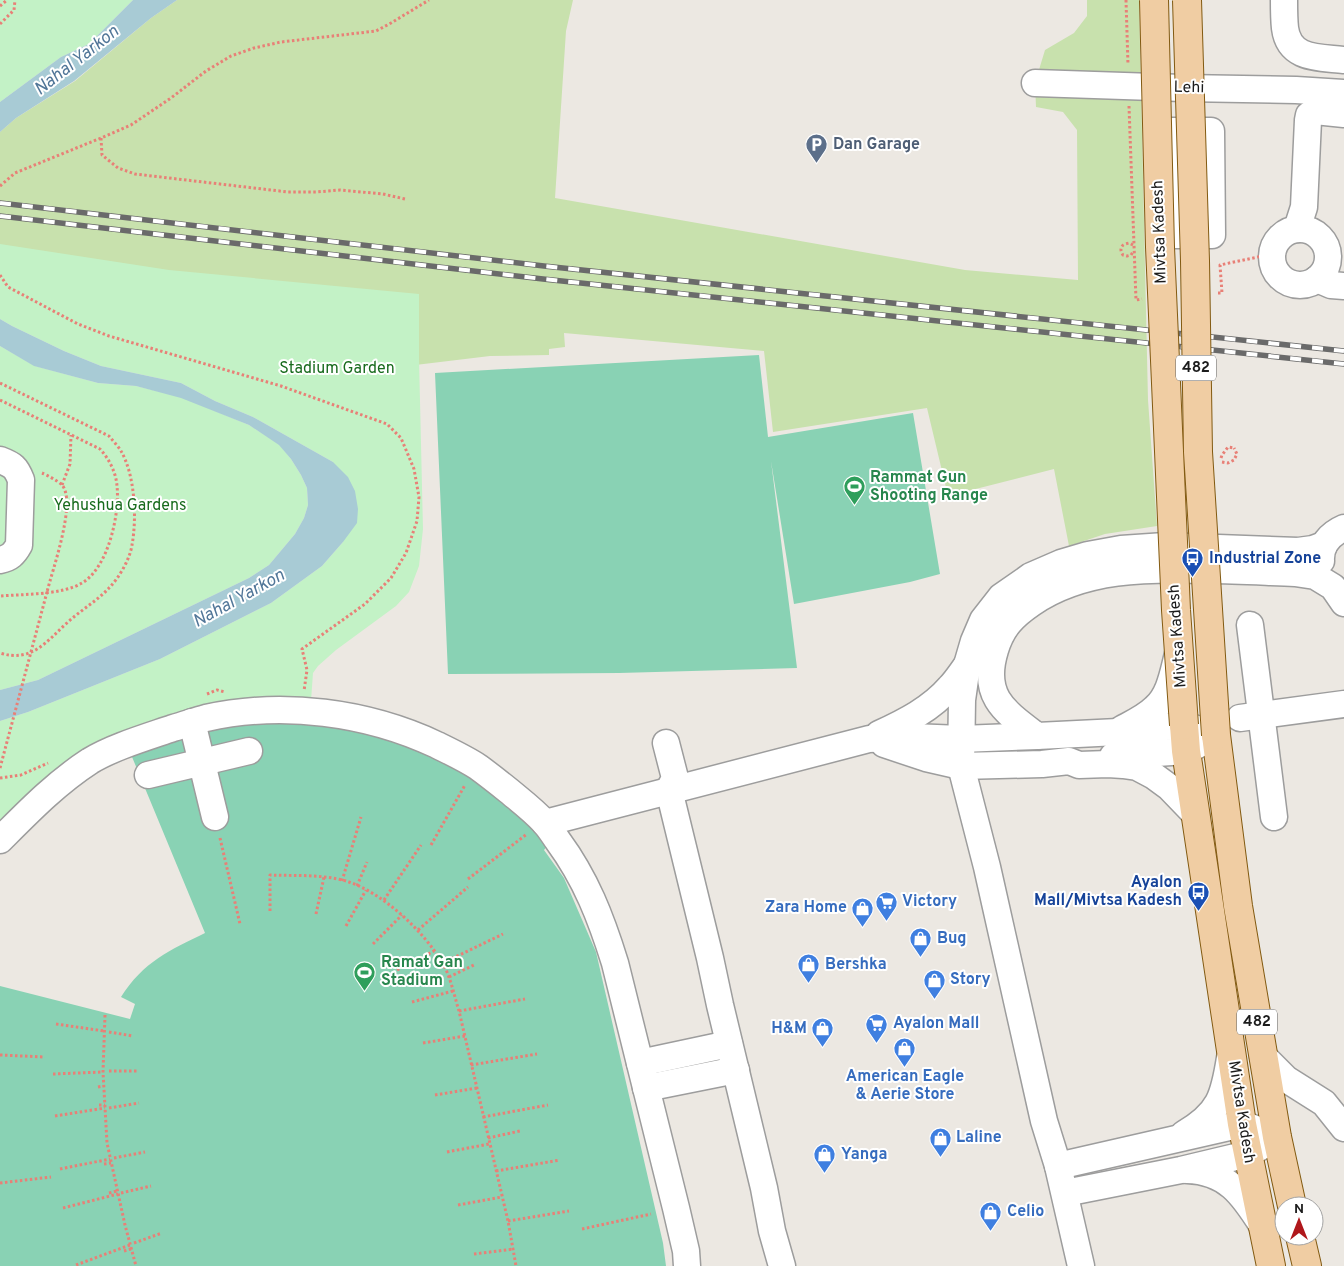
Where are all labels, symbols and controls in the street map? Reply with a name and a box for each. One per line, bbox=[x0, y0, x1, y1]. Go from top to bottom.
water label: Nahal Yarkon bbox=[30, 21, 124, 101]
street label: Lehi bbox=[1174, 78, 1204, 98]
parking icon: Dan Garage bbox=[805, 133, 829, 164]
place label: Dan Garage bbox=[833, 135, 920, 155]
street label: Mivtsa Kadesh bbox=[1148, 180, 1172, 284]
road number: 482 bbox=[1176, 356, 1216, 380]
park label: Stadium Garden bbox=[279, 359, 395, 379]
place label: Rammat Gun Shooting Range bbox=[870, 468, 988, 506]
sports icon: Rammat Gun Shooting Range bbox=[842, 475, 866, 506]
park label: Yehushua Gardens bbox=[54, 496, 186, 516]
bus stop icon: Industrial Zone bbox=[1181, 547, 1205, 578]
place label: Industrial Zone bbox=[1209, 549, 1321, 569]
water label: Nahal Yarkon bbox=[189, 564, 289, 634]
street label: Mivtsa Kadesh bbox=[1164, 584, 1192, 688]
place label: Ayalon Mall/Mivtsa Kadesh bbox=[1034, 873, 1182, 911]
bus stop icon: Ayalon Mall/Mivtsa Kadesh bbox=[1186, 880, 1210, 911]
supermarket icon: Victory bbox=[874, 890, 898, 921]
place label: Victory bbox=[902, 892, 957, 912]
shop icon: Zara Home bbox=[851, 896, 875, 927]
place label: Zara Home bbox=[765, 898, 847, 918]
shop icon: Bug bbox=[909, 927, 933, 958]
place label: Bug bbox=[937, 929, 967, 949]
place label: Ramat Gan Stadium bbox=[381, 953, 463, 991]
shop icon: Bershka bbox=[797, 953, 821, 984]
place label: Bershka bbox=[825, 955, 887, 975]
sports icon: Ramat Gan Stadium bbox=[353, 960, 377, 991]
shop icon: Story bbox=[922, 968, 946, 999]
place label: Story bbox=[950, 970, 991, 990]
road number: 482 bbox=[1237, 1010, 1277, 1034]
supermarket icon: Ayalon Mall bbox=[865, 1012, 889, 1043]
place label: Ayalon Mall bbox=[893, 1014, 979, 1034]
shop icon: H&M bbox=[811, 1017, 835, 1048]
place label: H&M bbox=[771, 1019, 807, 1039]
shop icon: American Eagle & Aerie Store bbox=[893, 1036, 917, 1067]
street label: Mivtsa Kadesh bbox=[1223, 1059, 1259, 1165]
place label: American Eagle & Aerie Store bbox=[846, 1067, 964, 1105]
shop icon: Laline bbox=[928, 1126, 952, 1157]
place label: Laline bbox=[956, 1128, 1002, 1148]
shop icon: Yanga bbox=[813, 1143, 837, 1174]
place label: Yanga bbox=[841, 1145, 887, 1165]
north arrow bbox=[1274, 1196, 1324, 1246]
shop icon: Celio bbox=[979, 1200, 1003, 1231]
text: N bbox=[1294, 1201, 1304, 1218]
place label: Celio bbox=[1007, 1202, 1044, 1222]

